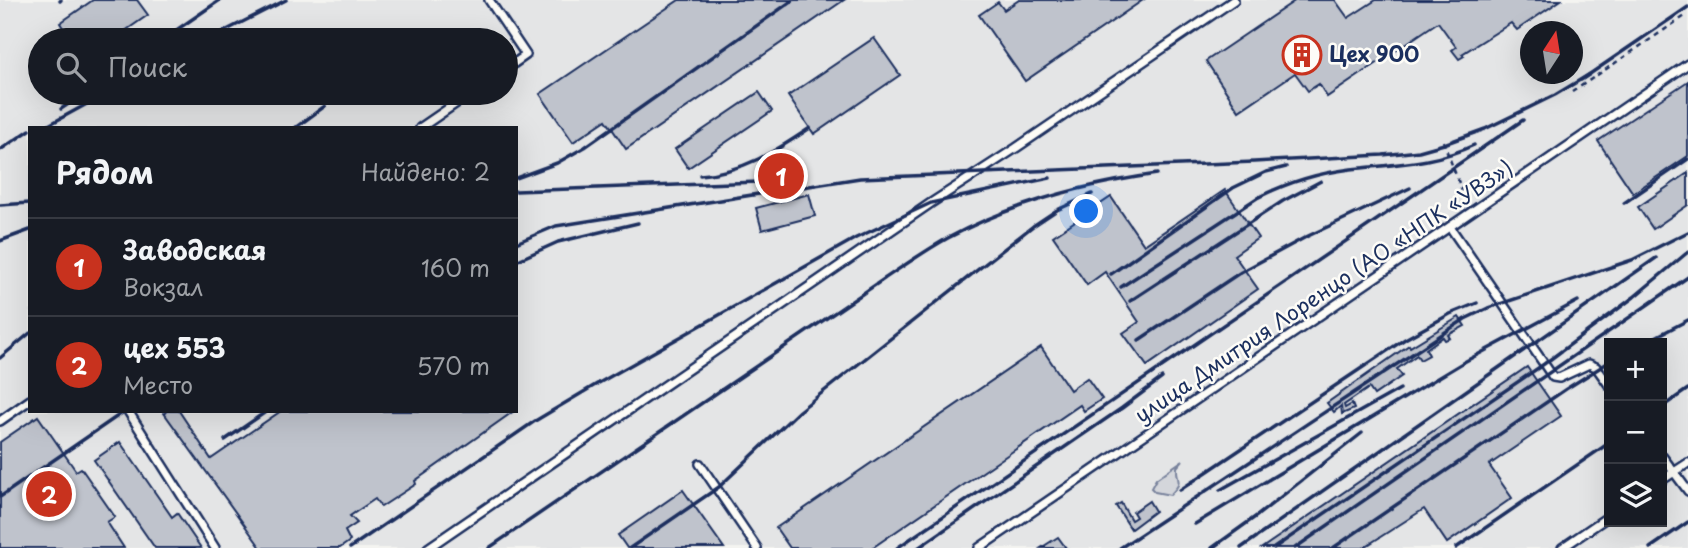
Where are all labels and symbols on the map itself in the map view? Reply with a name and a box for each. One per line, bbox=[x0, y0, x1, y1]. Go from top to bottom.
north arrow bbox=[1520, 21, 1583, 84]
building icon: Цех 900 bbox=[1281, 34, 1323, 76]
place label: Цех 900 bbox=[1329, 37, 1419, 69]
pin: 1 bbox=[758, 150, 804, 202]
street label: улица Дмитрия Лоренцо (АО «НПК «УВЗ») bbox=[1127, 151, 1519, 430]
your location bbox=[1069, 194, 1103, 228]
pin: 2 bbox=[26, 468, 72, 520]

